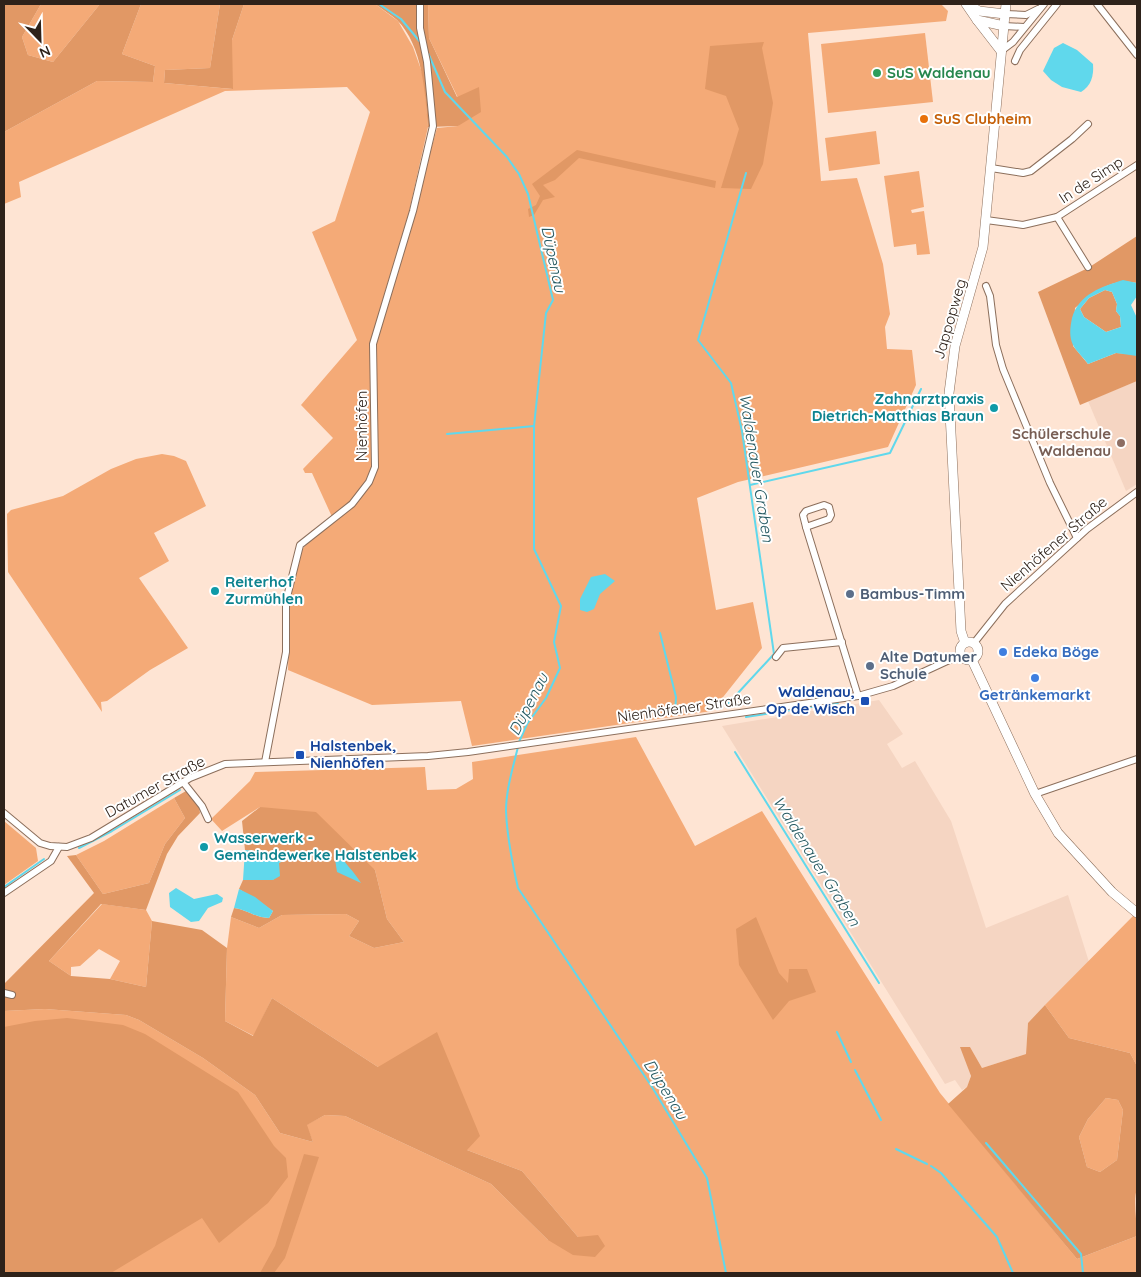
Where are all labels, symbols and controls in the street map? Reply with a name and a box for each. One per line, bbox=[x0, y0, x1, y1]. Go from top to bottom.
north arrow bbox=[15, 15, 65, 65]
text: N bbox=[37, 42, 53, 62]
place label: SuS Waldenau bbox=[887, 63, 991, 82]
marker: SuS Waldenau bbox=[871, 67, 883, 79]
place label: SuS Clubheim bbox=[934, 109, 1032, 128]
marker: SuS Clubheim bbox=[918, 113, 930, 125]
street label: In de Simp bbox=[1055, 152, 1126, 207]
water label: Düpenau bbox=[537, 224, 571, 295]
street label: Jappopweg bbox=[929, 276, 970, 361]
place label: Zahnarztpraxis Dietrich-Matthias Braun bbox=[812, 389, 984, 425]
street label: Nienhöfen bbox=[352, 391, 371, 461]
water label: Waldenauer Graben bbox=[735, 393, 779, 544]
marker: Zahnarztpraxis Dietrich-Matthias Braun bbox=[988, 402, 1000, 414]
place label: Schülerschule Waldenau bbox=[1012, 424, 1111, 460]
marker: Schülerschule Waldenau bbox=[1115, 437, 1127, 449]
street label: Nienhöfener Straße bbox=[997, 492, 1111, 595]
place label: Reiterhof Zurmühlen bbox=[225, 572, 303, 608]
place label: Bambus-Timm bbox=[860, 584, 965, 603]
marker: Reiterhof Zurmühlen bbox=[209, 585, 221, 597]
marker: Bambus-Timm bbox=[844, 588, 856, 600]
place label: Edeka Böge bbox=[1013, 642, 1099, 661]
marker: Edeka Böge bbox=[997, 646, 1009, 658]
place label: Alte Datumer Schule bbox=[880, 647, 977, 683]
marker: Alte Datumer Schule bbox=[864, 660, 876, 672]
water label: Düpenau bbox=[504, 669, 553, 738]
marker: Getränkemarkt bbox=[1029, 672, 1041, 684]
place label: Waldenau, Op de Wisch bbox=[766, 682, 855, 718]
place label: Getränkemarkt bbox=[979, 685, 1091, 704]
street label: Nienhöfener Straße bbox=[616, 689, 752, 726]
marker: Waldenau, Op de Wisch bbox=[859, 695, 871, 707]
place label: Halstenbek, Nienhöfen bbox=[310, 736, 396, 772]
marker: Halstenbek, Nienhöfen bbox=[294, 749, 306, 761]
street label: Datumer Straße bbox=[101, 751, 208, 822]
water label: Waldenauer Graben bbox=[769, 792, 865, 930]
place label: Wasserwerk - Gemeindewerke Halstenbek bbox=[214, 828, 417, 864]
marker: Wasserwerk - Gemeindewerke Halstenbek bbox=[198, 841, 210, 853]
water label: Düpenau bbox=[640, 1055, 693, 1124]

